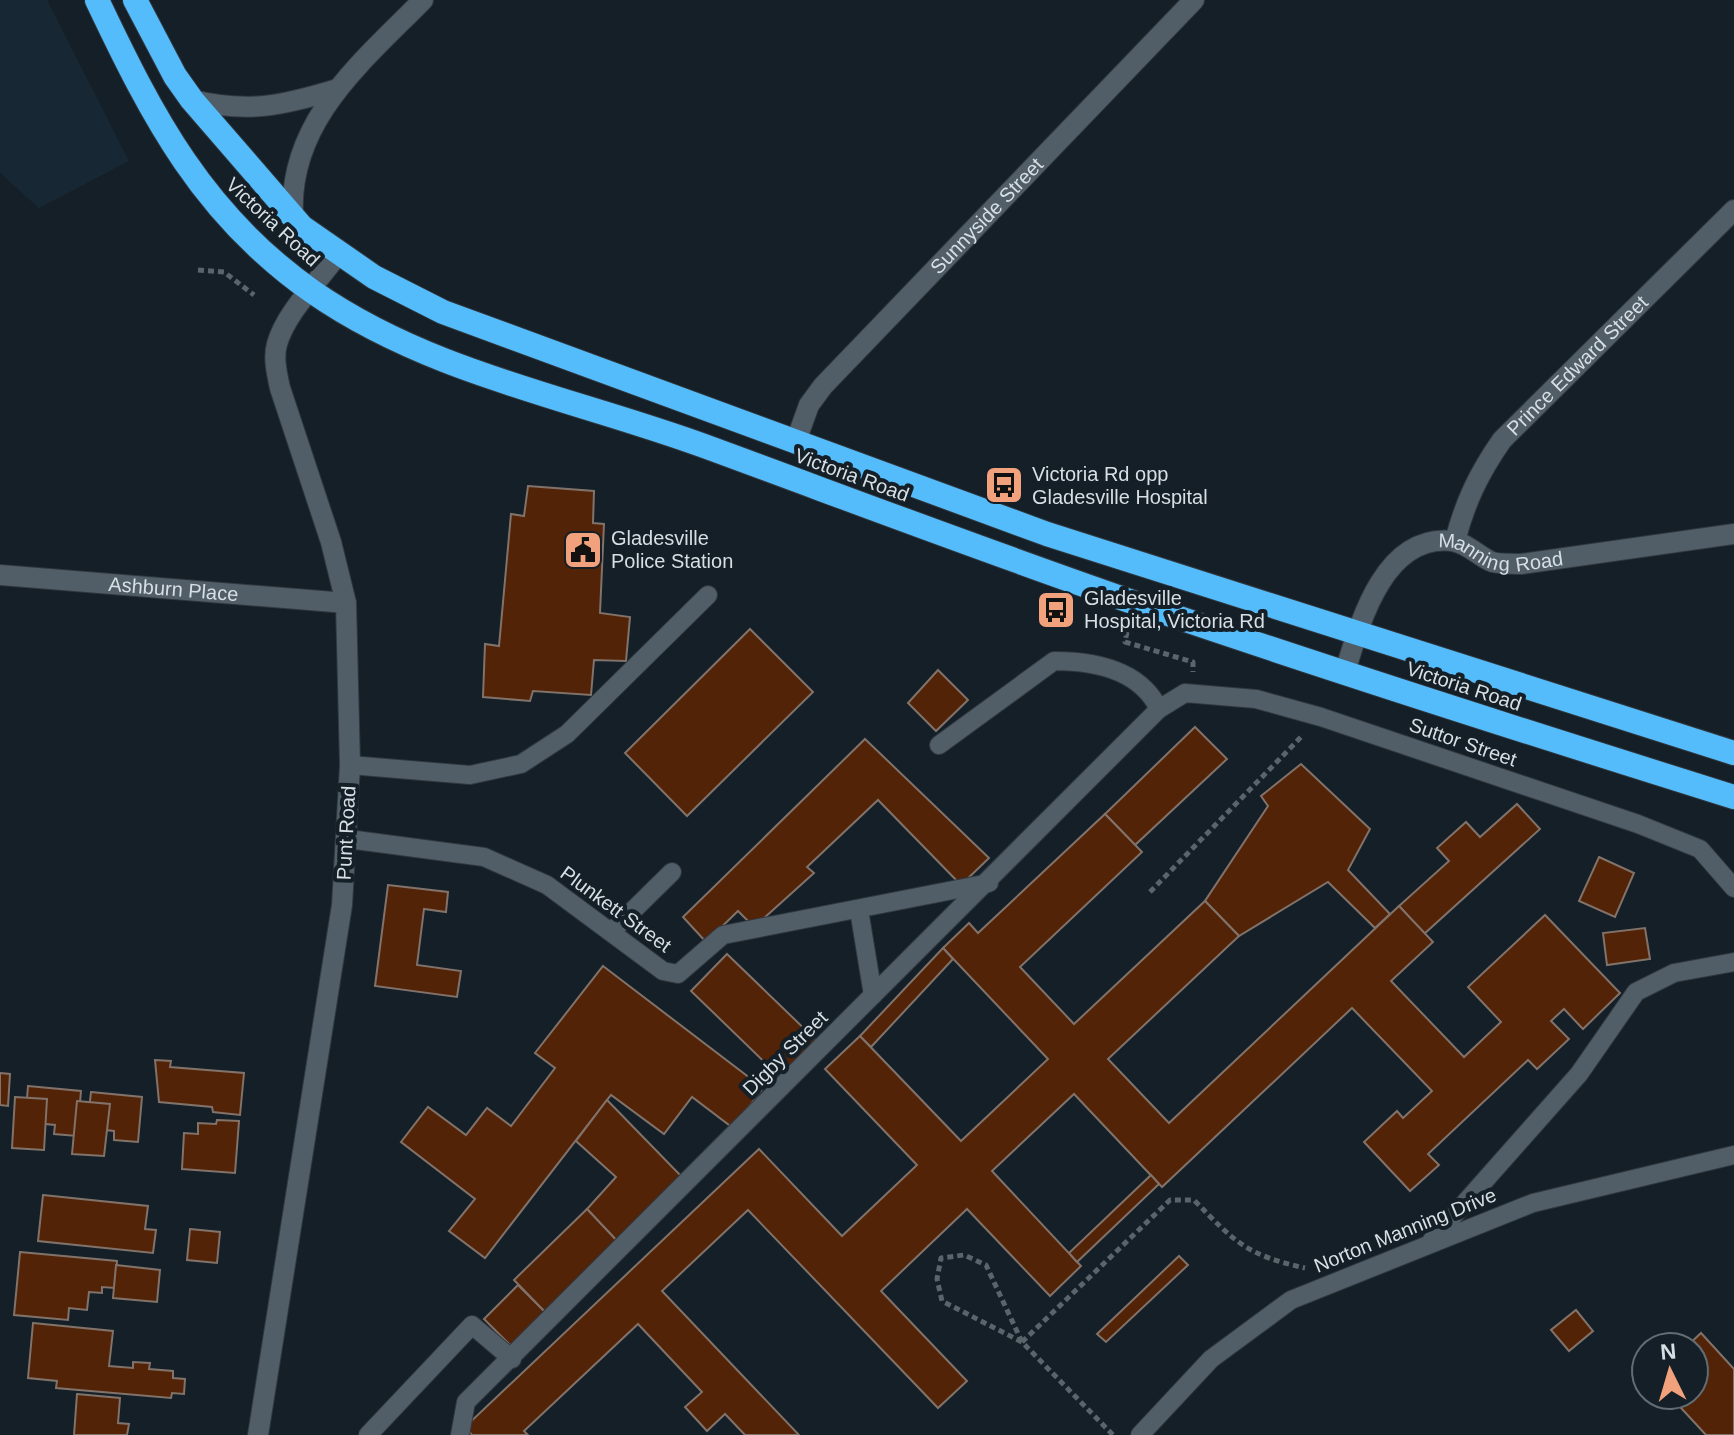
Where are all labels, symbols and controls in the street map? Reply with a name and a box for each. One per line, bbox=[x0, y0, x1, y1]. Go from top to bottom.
street label: Sunnyside Street bbox=[926, 153, 1048, 278]
street label: Victoria Road bbox=[222, 173, 324, 271]
street label: Prince Edward Street bbox=[1502, 291, 1652, 440]
street label: Victoria Road bbox=[792, 444, 912, 506]
place label: Victoria Rd opp Gladesville Hospital bbox=[1032, 463, 1208, 508]
bus stop icon: Victoria Rd opp Gladesville Hospital bbox=[983, 464, 1025, 506]
place label: Gladesville Police Station bbox=[611, 527, 733, 572]
public building icon: Gladesville Police Station bbox=[562, 529, 604, 571]
street label: Manning Road bbox=[1438, 529, 1564, 576]
street label: Ashburn Place bbox=[108, 573, 239, 605]
place label: Gladesville Hospital, Victoria Rd bbox=[1084, 587, 1265, 632]
bus stop icon: Gladesville Hospital, Victoria Rd bbox=[1035, 589, 1077, 631]
street label: Victoria Road bbox=[1404, 657, 1524, 715]
street label: Suttor Street bbox=[1406, 713, 1520, 771]
street label: Punt Road bbox=[333, 785, 359, 881]
street label: Plunkett Street bbox=[556, 862, 676, 957]
street label: Digby Street bbox=[738, 1006, 832, 1100]
street label: Norton Manning Drive bbox=[1311, 1183, 1499, 1277]
north arrow bbox=[1630, 1331, 1710, 1411]
text: N bbox=[1659, 1338, 1677, 1365]

